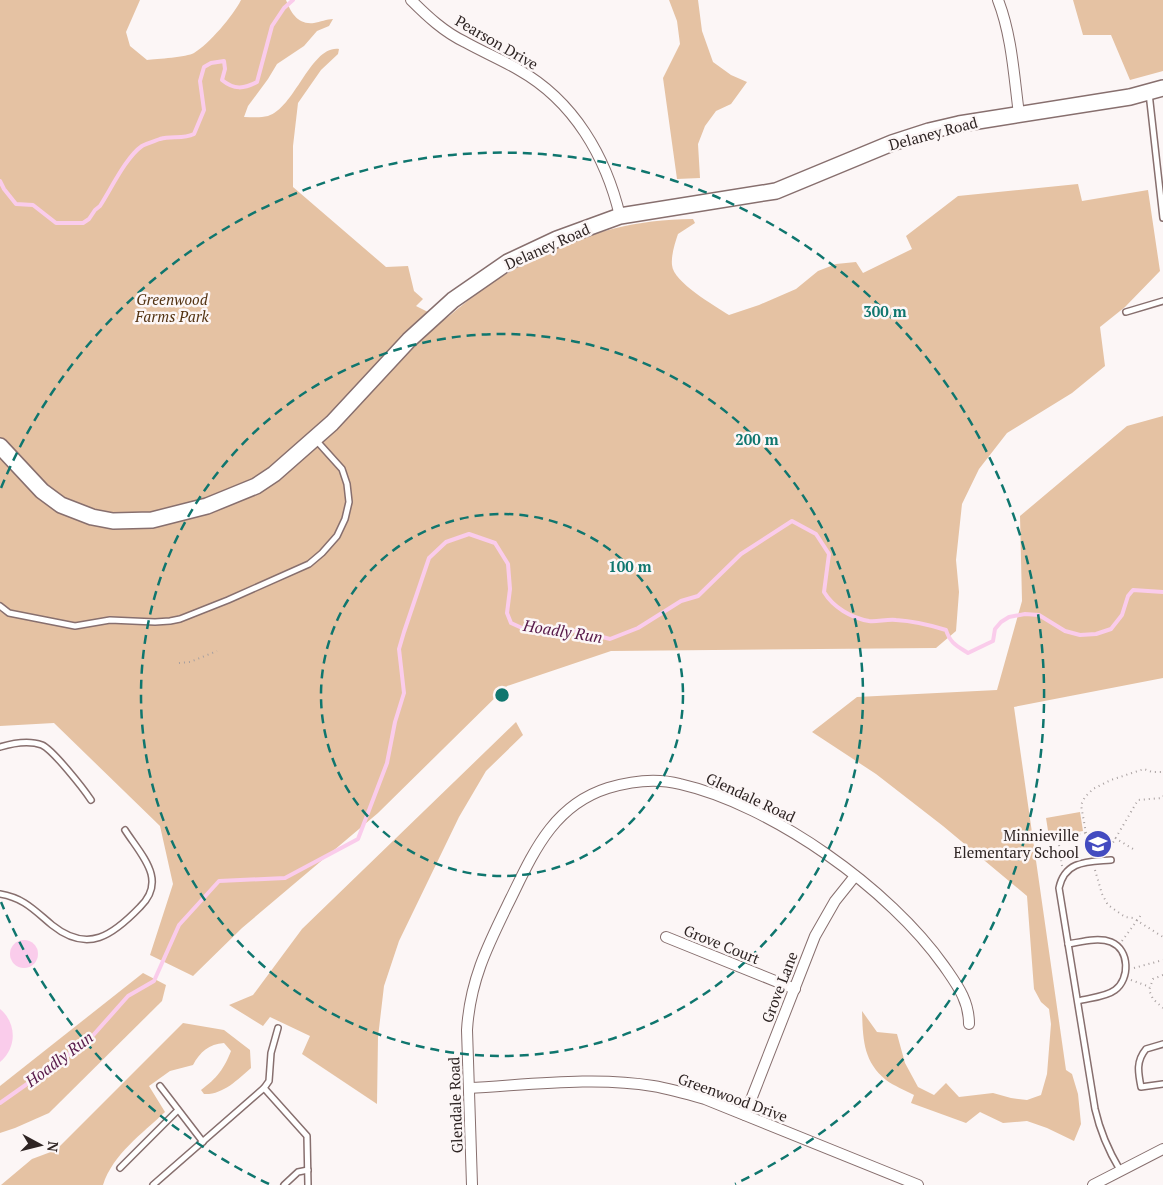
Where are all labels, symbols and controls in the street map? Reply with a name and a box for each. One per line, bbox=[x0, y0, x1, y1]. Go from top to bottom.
street label: Pearson Drive bbox=[452, 10, 542, 74]
street label: Delaney Road bbox=[886, 112, 980, 154]
street label: Delaney Road bbox=[501, 218, 593, 274]
park label: Greenwood Farms Park bbox=[134, 289, 209, 326]
text: 300 m bbox=[863, 301, 907, 321]
text: 200 m bbox=[735, 429, 779, 449]
text: 100 m bbox=[608, 556, 652, 576]
water label: Hoadly Run bbox=[521, 614, 604, 648]
centre of rings bbox=[493, 686, 511, 704]
street label: Glendale Road bbox=[703, 768, 799, 826]
place label: Minnieville Elementary School bbox=[953, 825, 1079, 862]
school or university icon: Minnieville Elementary School bbox=[1083, 829, 1113, 859]
street label: Grove Court bbox=[681, 920, 763, 968]
street label: Grove Lane bbox=[756, 948, 802, 1026]
water label: Hoadly Run bbox=[20, 1026, 98, 1092]
street label: Glendale Road bbox=[443, 1056, 467, 1154]
street label: Greenwood Drive bbox=[675, 1068, 791, 1126]
north arrow bbox=[15, 1120, 65, 1170]
text: N bbox=[43, 1140, 63, 1153]

